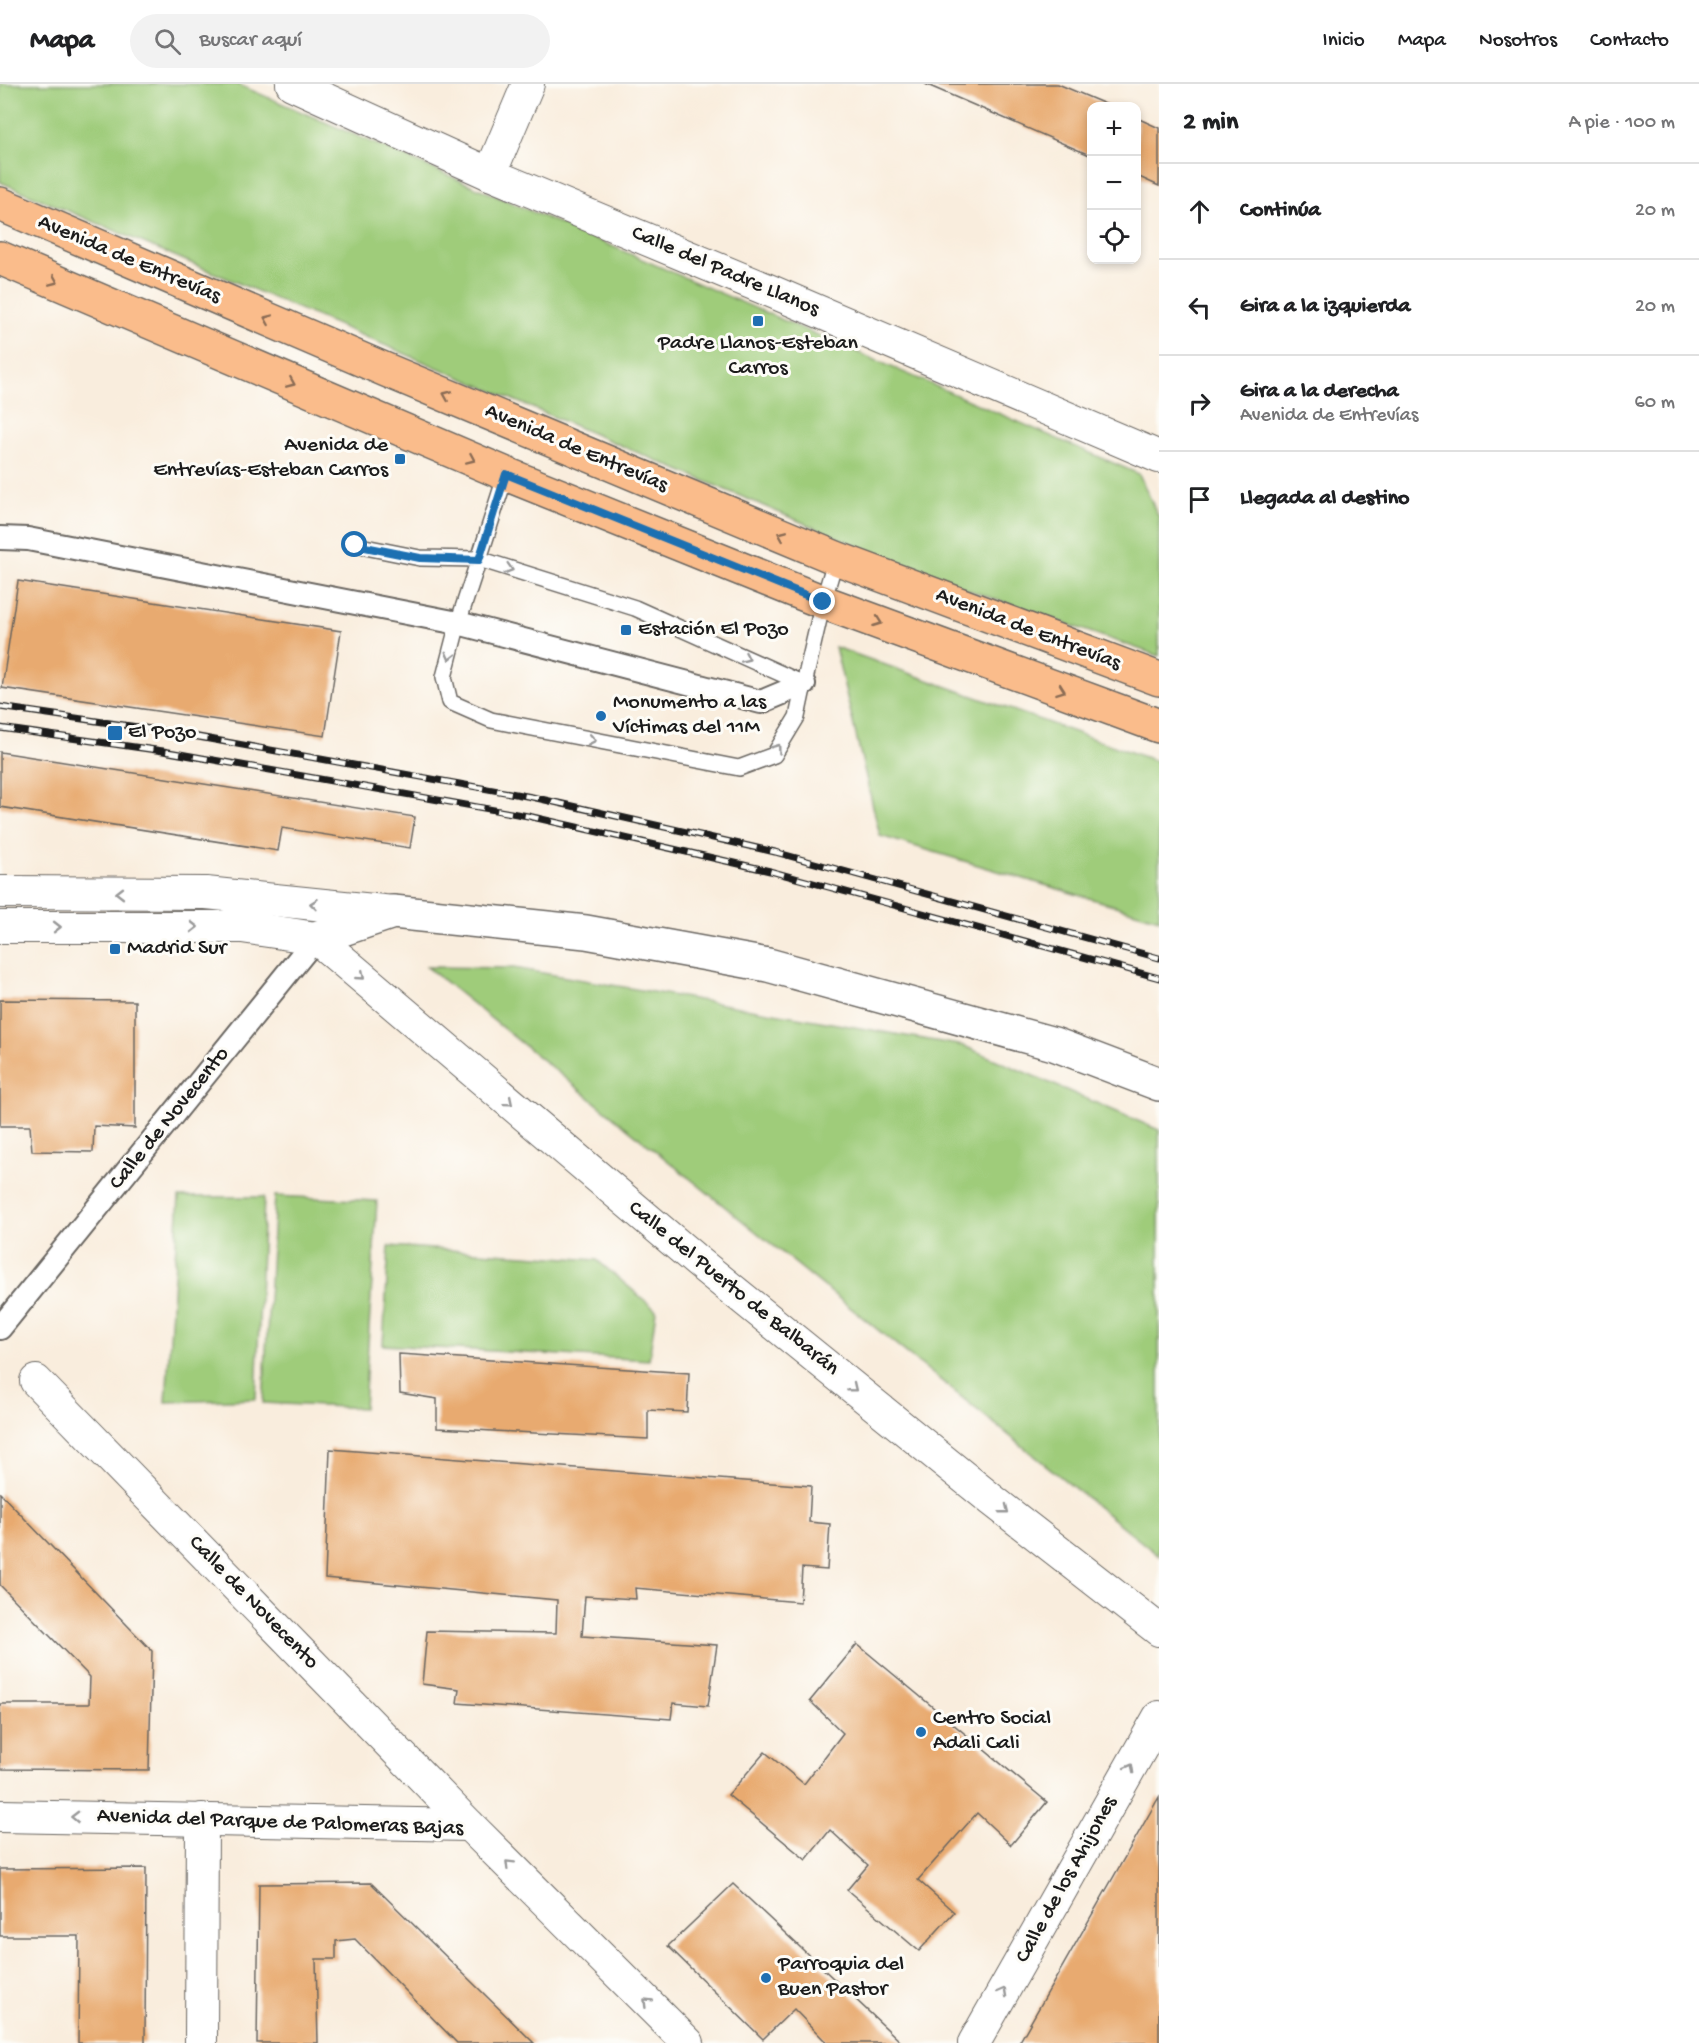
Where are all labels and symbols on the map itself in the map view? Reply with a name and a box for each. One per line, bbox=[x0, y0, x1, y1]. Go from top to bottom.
street label: Avenida de Entrevías bbox=[34, 210, 225, 311]
street label: Calle del Padre Llanos bbox=[627, 221, 824, 324]
one-way arrow bbox=[47, 274, 58, 286]
one-way arrow bbox=[263, 314, 274, 326]
marker: Padre Llanos-Esteban Carros bbox=[751, 314, 765, 328]
place label: Padre Llanos-Esteban Carros bbox=[657, 331, 859, 382]
one-way arrow bbox=[285, 376, 296, 388]
one-way arrow bbox=[442, 390, 453, 402]
street label: Avenida de Entrevías bbox=[481, 399, 672, 500]
place label: Avenida de Entrevías-Esteban Carros bbox=[153, 433, 389, 484]
one-way arrow bbox=[464, 451, 475, 463]
marker: Avenida de Entrevías-Esteban Carros bbox=[393, 452, 407, 466]
one-way arrow bbox=[777, 530, 788, 542]
route start bbox=[341, 531, 367, 557]
one-way arrow bbox=[503, 562, 514, 574]
street label: Avenida de Entrevías bbox=[932, 583, 1125, 678]
route end bbox=[809, 588, 835, 614]
one-way arrow bbox=[872, 615, 883, 628]
place label: Estación El Pozo bbox=[638, 617, 789, 643]
marker: Estación El Pozo bbox=[619, 623, 633, 637]
one-way arrow bbox=[444, 650, 457, 660]
one-way arrow bbox=[740, 651, 751, 663]
one-way arrow bbox=[1055, 682, 1066, 695]
place label: Monumento a las Víctimas del 11M bbox=[612, 690, 767, 741]
marker: Monumento a las Víctimas del 11M bbox=[594, 709, 608, 723]
place label: El Pozo bbox=[128, 720, 196, 746]
marker: El Pozo bbox=[106, 724, 124, 742]
one-way arrow bbox=[586, 733, 596, 746]
one-way arrow bbox=[770, 744, 781, 755]
one-way arrow bbox=[115, 887, 124, 899]
one-way arrow bbox=[310, 898, 319, 911]
one-way arrow bbox=[53, 921, 62, 933]
one-way arrow bbox=[189, 921, 198, 933]
place label: Madrid Sur bbox=[127, 936, 229, 962]
marker: Madrid Sur bbox=[108, 942, 122, 956]
one-way arrow bbox=[354, 968, 365, 979]
street label: Calle de Novecento bbox=[104, 1042, 236, 1196]
one-way arrow bbox=[502, 1095, 513, 1106]
street label: Calle del Puerto de Balbarán bbox=[622, 1196, 844, 1382]
one-way arrow bbox=[846, 1380, 857, 1391]
one-way arrow bbox=[998, 1503, 1009, 1514]
street label: Calle de Novecento bbox=[182, 1531, 324, 1675]
place label: Centro Social Adali Cali bbox=[933, 1706, 1051, 1757]
marker: Centro Social Adali Cali bbox=[914, 1725, 928, 1739]
one-way arrow bbox=[1123, 1764, 1134, 1774]
street label: Calle de los Ahijones bbox=[1010, 1791, 1124, 1968]
street label: Avenida del Parque de Palomeras Bajas bbox=[96, 1804, 465, 1842]
one-way arrow bbox=[70, 1811, 79, 1824]
one-way arrow bbox=[505, 1860, 516, 1871]
place label: Parroquia del Buen Pastor bbox=[777, 1952, 904, 2003]
marker: Parroquia del Buen Pastor bbox=[759, 1971, 773, 1985]
one-way arrow bbox=[996, 1988, 1007, 1998]
one-way arrow bbox=[643, 1998, 654, 2009]

